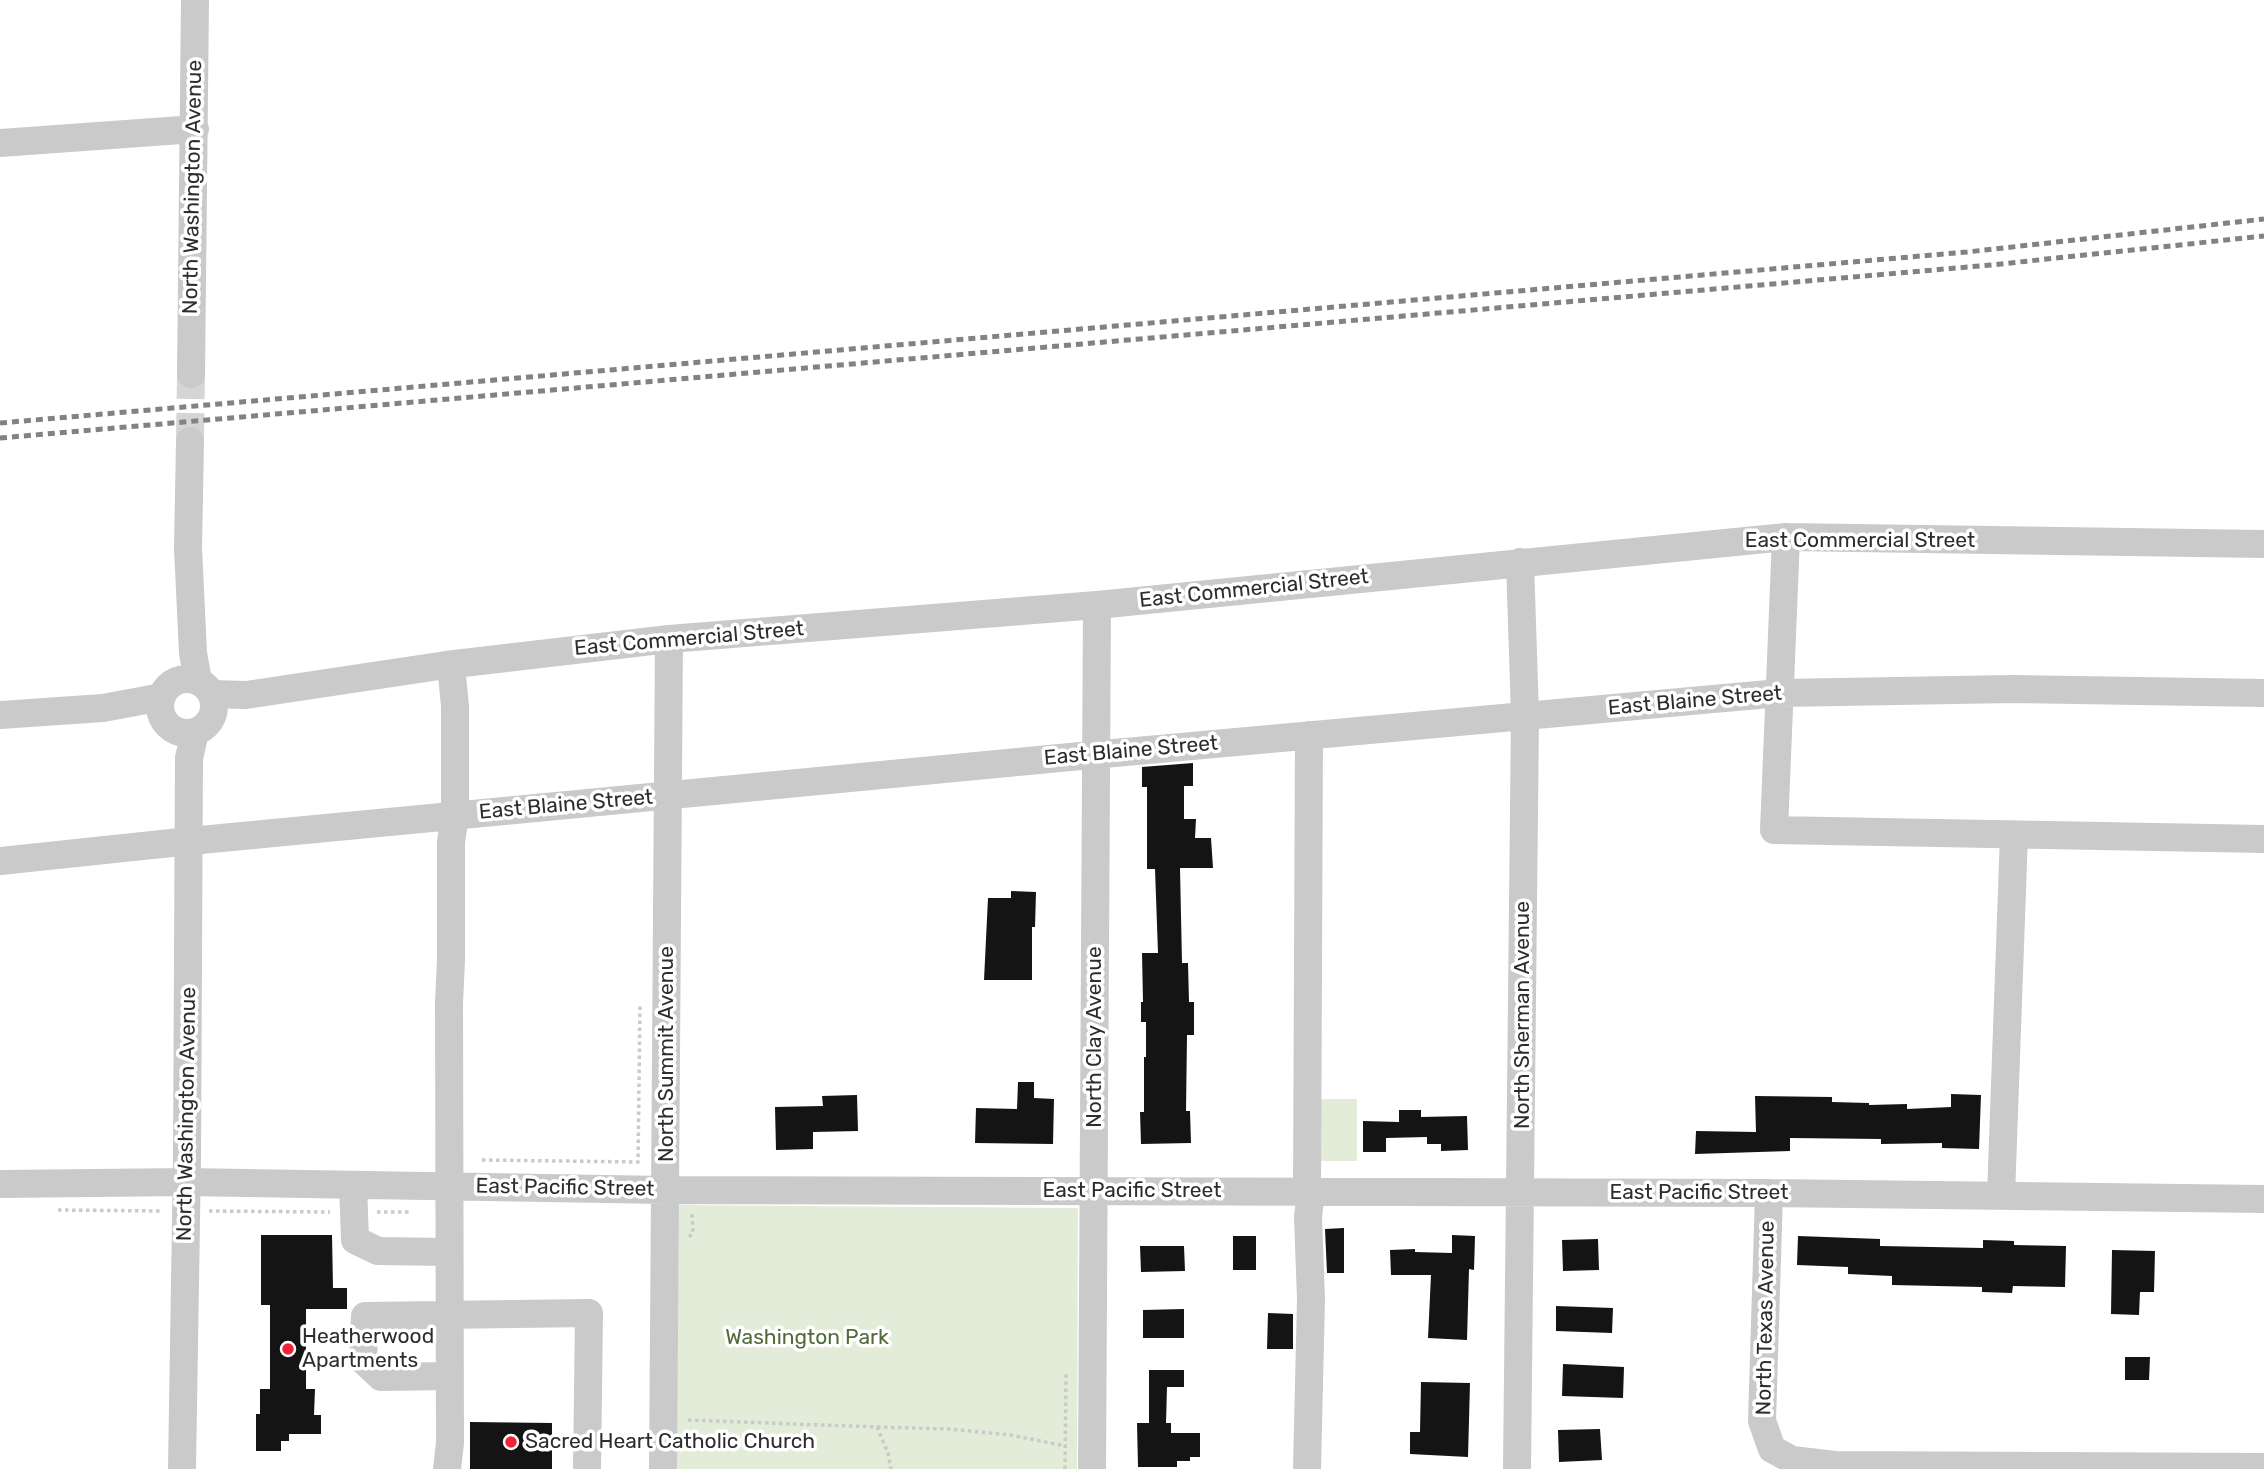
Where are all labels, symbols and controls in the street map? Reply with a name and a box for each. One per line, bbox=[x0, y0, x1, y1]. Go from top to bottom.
street label: North Washington Avenue bbox=[178, 60, 208, 314]
street label: East Commercial Street bbox=[1745, 528, 1975, 554]
street label: East Commercial Street bbox=[1138, 564, 1370, 614]
street label: East Commercial Street bbox=[573, 616, 805, 662]
street label: East Blaine Street bbox=[1607, 681, 1783, 721]
street label: East Blaine Street bbox=[1043, 731, 1219, 771]
street label: East Blaine Street bbox=[478, 785, 654, 825]
street label: North Sherman Avenue bbox=[1510, 901, 1536, 1129]
street label: North Summit Avenue bbox=[654, 946, 680, 1162]
street label: North Clay Avenue bbox=[1082, 946, 1108, 1128]
street label: North Washington Avenue bbox=[172, 987, 202, 1241]
street label: East Pacific Street bbox=[475, 1174, 655, 1202]
street label: East Pacific Street bbox=[1043, 1178, 1221, 1204]
street label: East Pacific Street bbox=[1610, 1180, 1788, 1206]
street label: North Texas Avenue bbox=[1752, 1220, 1780, 1416]
place label: Heatherwood Apartments bbox=[302, 1324, 434, 1374]
park label: Washington Park bbox=[725, 1325, 889, 1351]
marker: Heatherwood Apartments bbox=[280, 1341, 296, 1357]
place label: Sacred Heart Catholic Church bbox=[525, 1429, 815, 1455]
marker: Sacred Heart Catholic Church bbox=[503, 1434, 519, 1450]

